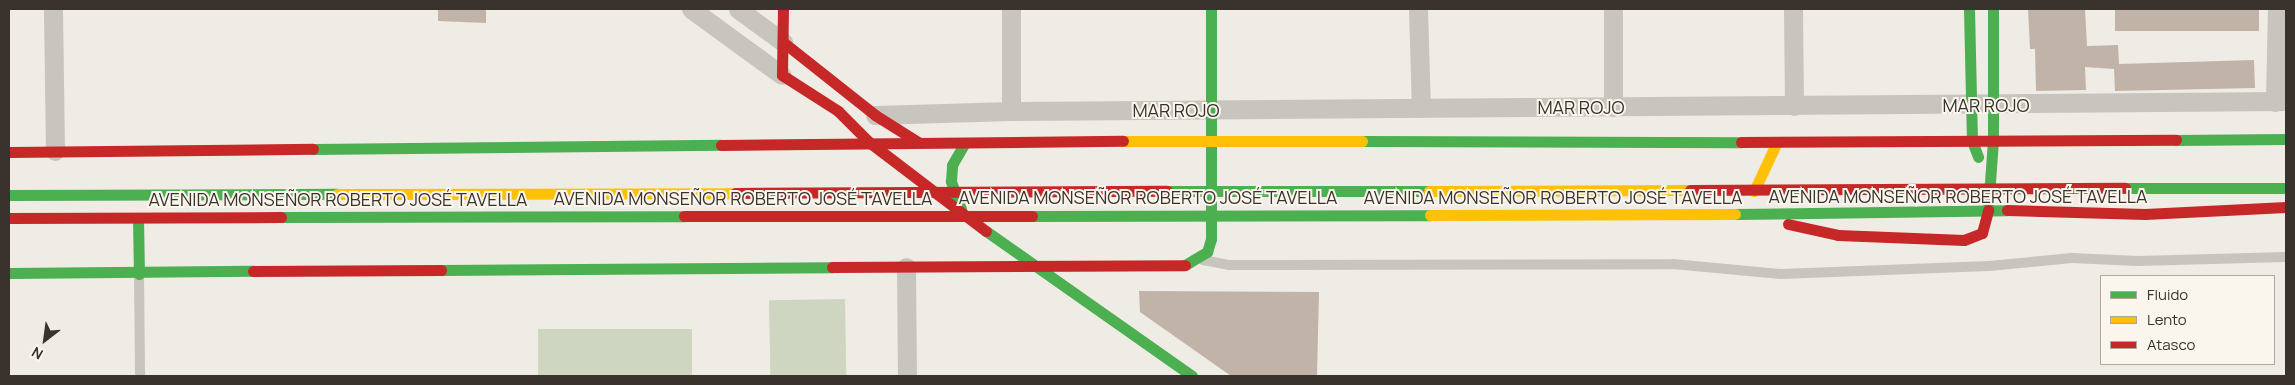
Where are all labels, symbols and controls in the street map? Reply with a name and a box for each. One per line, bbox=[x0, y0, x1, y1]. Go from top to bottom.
street label: MAR ROJO bbox=[1942, 94, 2030, 116]
street label: MAR ROJO bbox=[1537, 96, 1625, 118]
street label: MAR ROJO bbox=[1132, 99, 1220, 121]
street label: AVENIDA MONSEÑOR ROBERTO JOSÉ TAVELLA bbox=[1769, 185, 2147, 207]
street label: AVENIDA MONSEÑOR ROBERTO JOSÉ TAVELLA bbox=[959, 186, 1337, 208]
street label: AVENIDA MONSEÑOR ROBERTO JOSÉ TAVELLA bbox=[1364, 186, 1742, 208]
street label: AVENIDA MONSEÑOR ROBERTO JOSÉ TAVELLA bbox=[554, 187, 932, 209]
street label: AVENIDA MONSEÑOR ROBERTO JOSÉ TAVELLA bbox=[149, 188, 527, 210]
legend bbox=[2100, 275, 2275, 365]
text: Fluido bbox=[2147, 284, 2188, 305]
text: Lento bbox=[2147, 309, 2187, 330]
north arrow bbox=[20, 315, 70, 365]
text: Atasco bbox=[2147, 334, 2195, 355]
text: N bbox=[28, 343, 46, 364]

